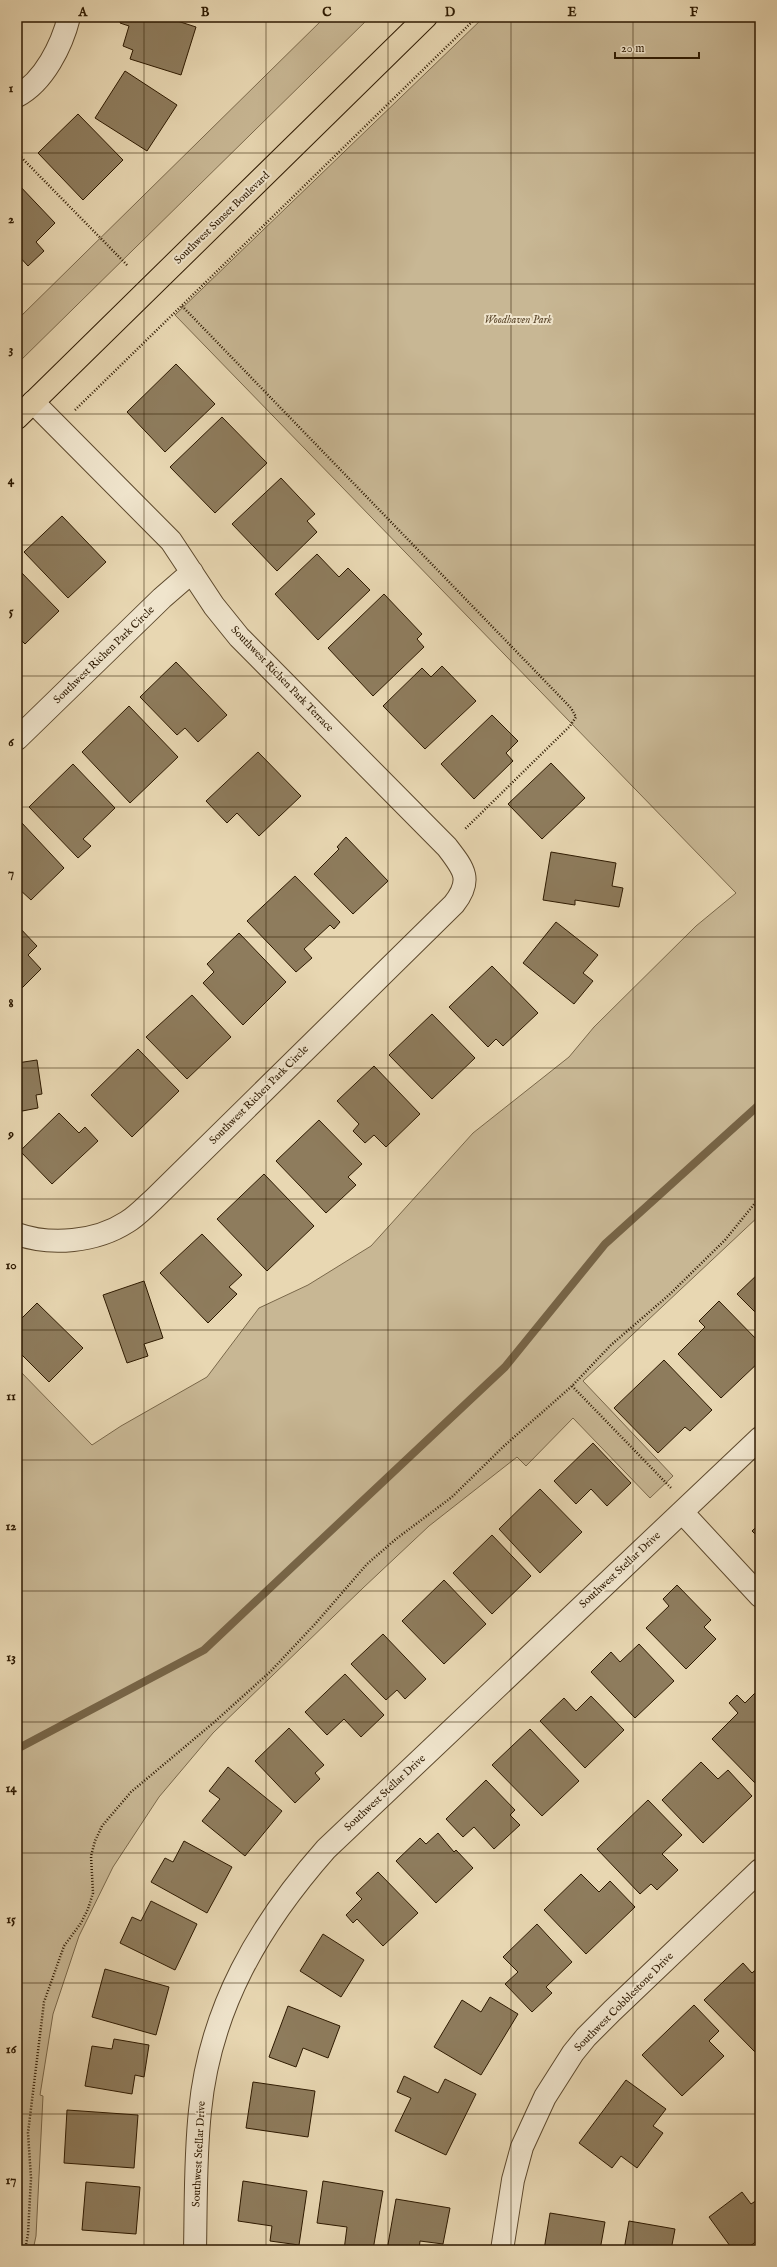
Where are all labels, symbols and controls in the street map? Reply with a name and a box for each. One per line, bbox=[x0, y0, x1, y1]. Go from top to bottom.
text: A bbox=[78, 4, 89, 21]
text: B bbox=[201, 4, 210, 21]
text: C bbox=[322, 4, 332, 21]
text: D bbox=[445, 4, 456, 21]
text: E bbox=[567, 4, 577, 21]
text: F bbox=[690, 4, 699, 21]
scale bar bbox=[615, 34, 699, 60]
text: 20 m bbox=[621, 41, 644, 56]
text: 1 bbox=[9, 80, 14, 97]
street label: Southwest Sunset Boulevard bbox=[171, 169, 273, 267]
text: 2 bbox=[8, 211, 14, 228]
park label: Woodhaven Park bbox=[484, 313, 552, 327]
text: 3 bbox=[9, 341, 14, 358]
text: 4 bbox=[8, 472, 15, 489]
text: 5 bbox=[9, 603, 14, 620]
street label: Southwest Richen Park Circle bbox=[51, 603, 157, 707]
street label: Southwest Richen Park Terrace bbox=[228, 623, 336, 735]
text: 6 bbox=[8, 734, 14, 751]
text: 7 bbox=[8, 865, 14, 882]
text: 8 bbox=[8, 995, 14, 1012]
street label: Southwest Richen Park Circle bbox=[206, 1042, 312, 1148]
text: 9 bbox=[7, 1126, 14, 1143]
text: 10 bbox=[5, 1257, 17, 1274]
text: 11 bbox=[6, 1388, 16, 1405]
text: 12 bbox=[6, 1518, 16, 1535]
street label: Southwest Stellar Drive bbox=[576, 1529, 664, 1611]
text: 13 bbox=[6, 1649, 16, 1666]
street label: Southwest Stellar Drive bbox=[341, 1752, 429, 1834]
text: 14 bbox=[5, 1780, 17, 1797]
text: 15 bbox=[6, 1911, 16, 1928]
street label: Southwest Cobblestone Drive bbox=[571, 1949, 677, 2055]
text: 16 bbox=[6, 2041, 17, 2058]
street label: Southwest Stellar Drive bbox=[189, 2101, 209, 2207]
text: 17 bbox=[6, 2172, 16, 2189]

